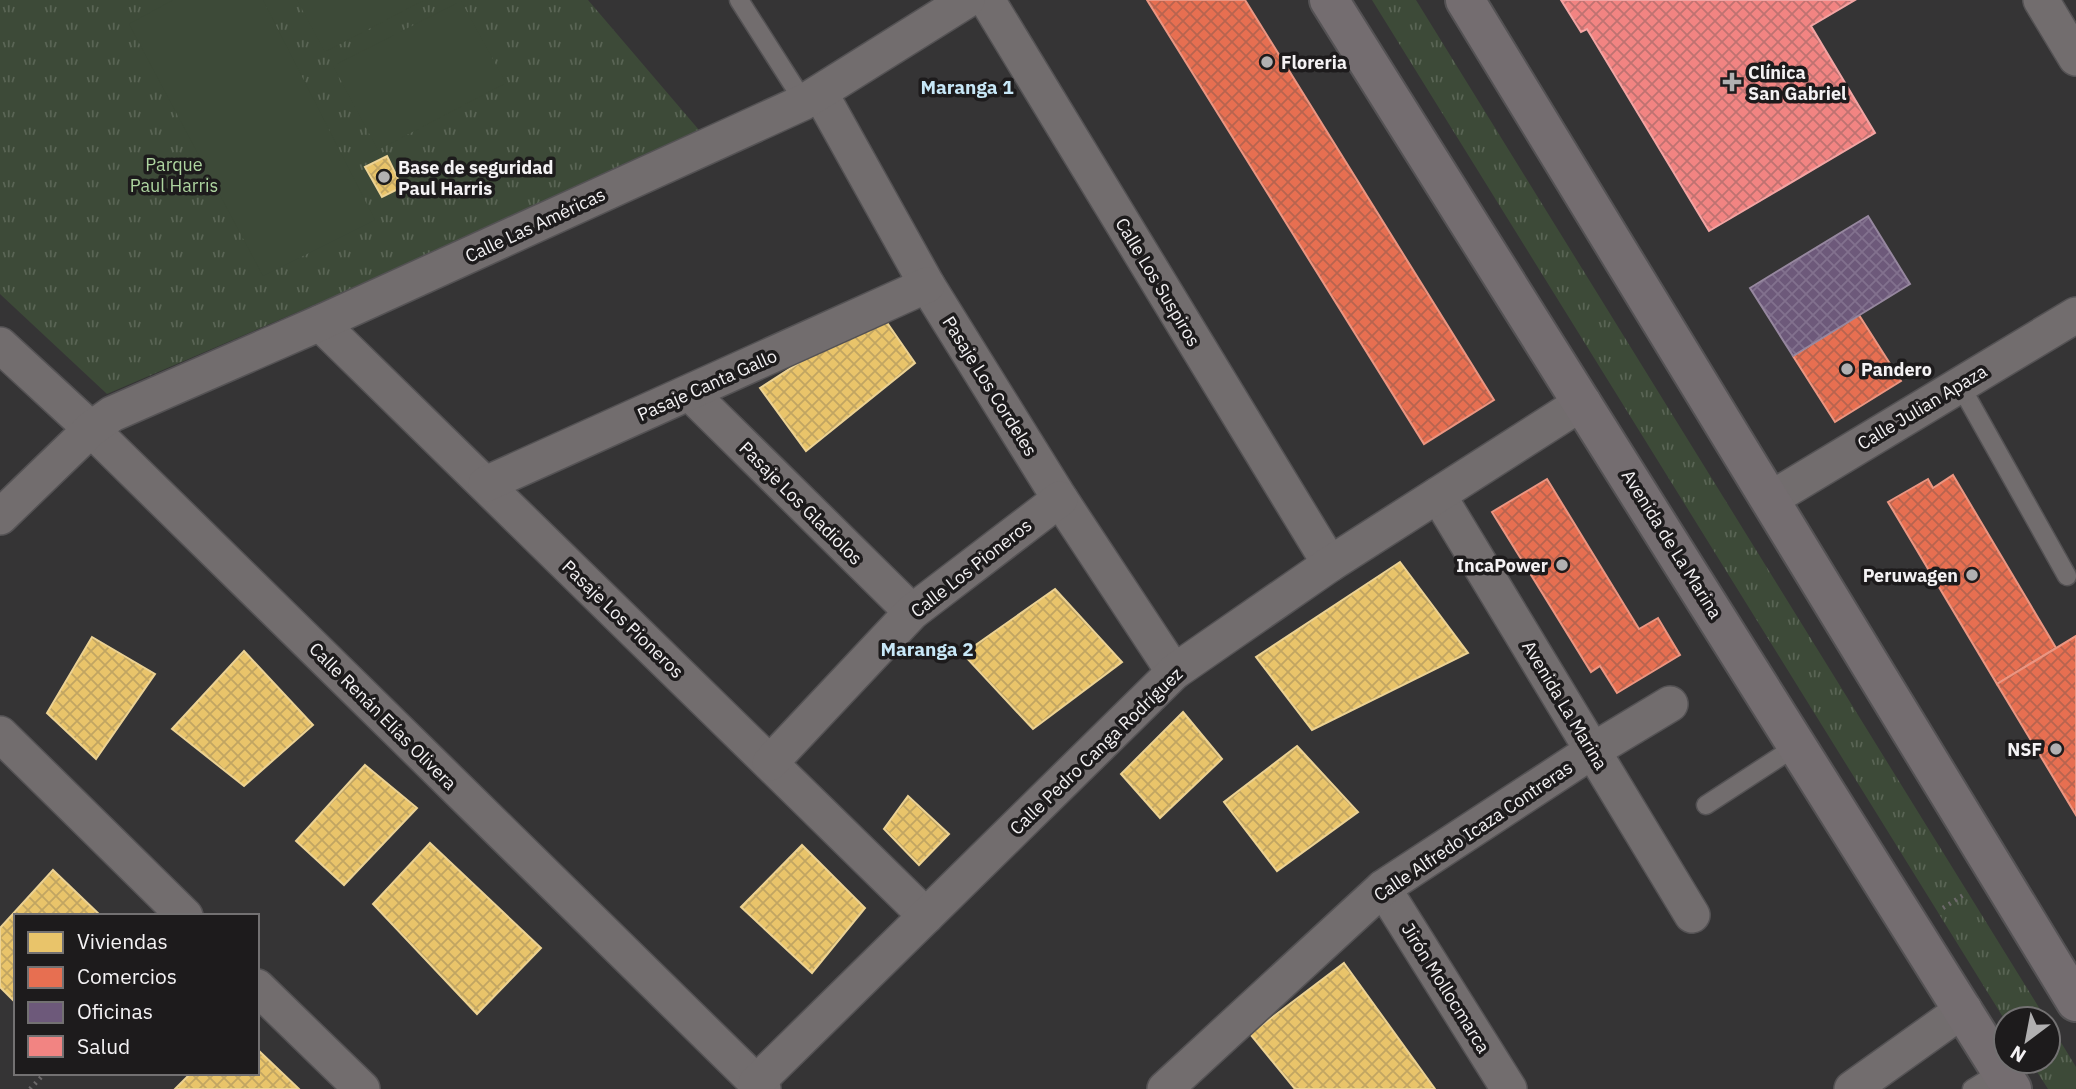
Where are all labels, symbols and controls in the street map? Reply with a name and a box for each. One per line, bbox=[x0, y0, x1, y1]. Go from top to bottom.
place label: Floreria bbox=[1281, 51, 1347, 74]
marker: Floreria bbox=[1259, 54, 1275, 70]
place label: Clínica San Gabriel bbox=[1748, 61, 1847, 105]
marker: Clínica San Gabriel bbox=[1722, 72, 1742, 92]
district label: Maranga 1 bbox=[920, 75, 1014, 99]
park label: Parque Paul Harris bbox=[130, 153, 218, 197]
place label: Base de seguridad Paul Harris bbox=[398, 156, 553, 200]
marker: Base de seguridad Paul Harris bbox=[376, 169, 392, 185]
street label: Calle Las Américas bbox=[461, 182, 609, 268]
street label: Calle Los Suspiros bbox=[1110, 213, 1206, 351]
street label: Pasaje Los Cordeles bbox=[938, 312, 1042, 460]
street label: Pasaje Canta Gallo bbox=[634, 344, 780, 426]
place label: Pandero bbox=[1861, 358, 1932, 381]
street label: Calle Julian Apaza bbox=[1853, 359, 1991, 455]
marker: Pandero bbox=[1839, 361, 1855, 377]
street label: Pasaje Los Gladiolos bbox=[735, 437, 867, 569]
street label: Avenida de La Marina bbox=[1617, 465, 1727, 623]
street label: Calle Los Pioneros bbox=[906, 514, 1036, 622]
place label: IncaPower bbox=[1456, 554, 1548, 577]
street label: Pasaje Los Pioneros bbox=[557, 555, 689, 683]
marker: IncaPower bbox=[1554, 557, 1570, 573]
place label: Peruwagen bbox=[1863, 564, 1958, 587]
marker: Peruwagen bbox=[1964, 567, 1980, 583]
street label: Avenida La Marina bbox=[1517, 636, 1613, 774]
street label: Calle Renán Elías Olivera bbox=[304, 637, 462, 795]
district label: Maranga 2 bbox=[880, 637, 974, 661]
street label: Calle Pedro Canga Rodríguez bbox=[1005, 662, 1187, 840]
place label: NSF bbox=[2007, 738, 2042, 761]
marker: NSF bbox=[2048, 741, 2064, 757]
street label: Calle Alfredo Icaza Contreras bbox=[1369, 756, 1577, 906]
legend bbox=[14, 914, 259, 1075]
street label: Jirón Mollocmarca bbox=[1397, 919, 1495, 1058]
text: Viviendas bbox=[77, 927, 168, 955]
text: Comercios bbox=[77, 962, 177, 990]
text: Oficinas bbox=[77, 997, 153, 1025]
north arrow bbox=[1992, 1005, 2062, 1075]
text: Salud bbox=[77, 1032, 130, 1060]
text: N bbox=[2006, 1041, 2030, 1068]

